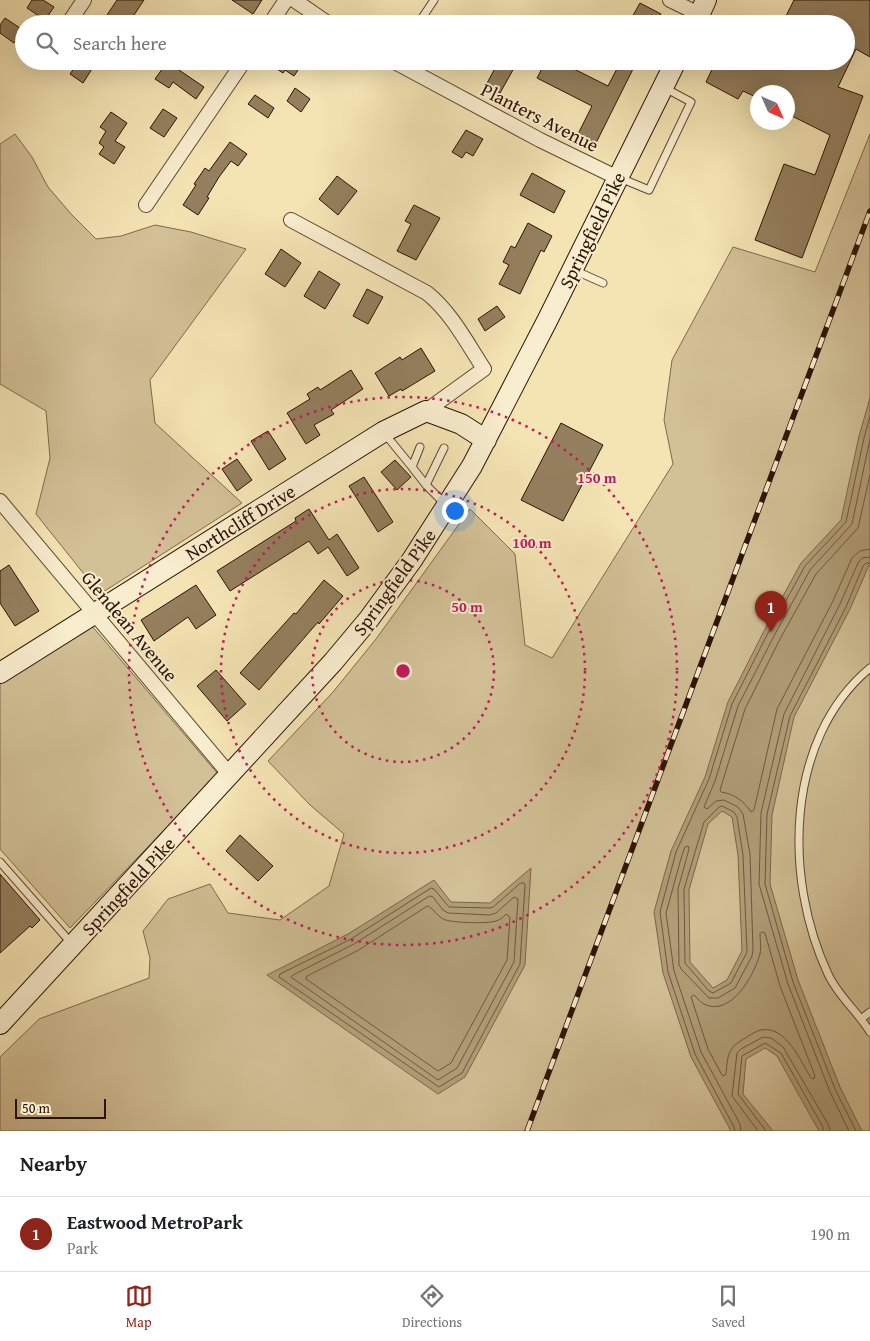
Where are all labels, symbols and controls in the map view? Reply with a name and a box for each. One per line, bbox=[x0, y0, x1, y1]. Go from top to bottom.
search box bbox=[15, 15, 855, 70]
icon: search bbox=[33, 29, 61, 57]
text: Search here bbox=[73, 29, 167, 57]
street label: Planters Avenue bbox=[476, 75, 604, 159]
north arrow bbox=[750, 85, 795, 130]
street label: Springfield Pike bbox=[552, 167, 632, 293]
text: 150 m bbox=[577, 467, 617, 488]
street label: Northcliff Drive bbox=[180, 477, 301, 567]
your location bbox=[442, 498, 468, 524]
street label: Springfield Pike bbox=[345, 523, 443, 641]
text: 100 m bbox=[512, 532, 552, 553]
street label: Glendean Avenue bbox=[75, 564, 185, 688]
pin: 1 bbox=[755, 591, 787, 632]
text: 50 m bbox=[451, 596, 483, 617]
centre of rings bbox=[394, 662, 412, 680]
street label: Springfield Pike bbox=[75, 830, 181, 942]
scale bar bbox=[15, 1096, 106, 1119]
text: 50 m bbox=[22, 1098, 50, 1118]
text: Nearby bbox=[20, 1148, 87, 1179]
text: Eastwood MetroPark bbox=[67, 1208, 243, 1236]
text: 1 bbox=[32, 1222, 40, 1246]
text: 190 m bbox=[810, 1222, 850, 1246]
text: Park bbox=[67, 1236, 98, 1260]
tab: Map bbox=[125, 1282, 153, 1332]
tab: Directions bbox=[402, 1282, 462, 1332]
tab: Saved bbox=[711, 1282, 745, 1332]

